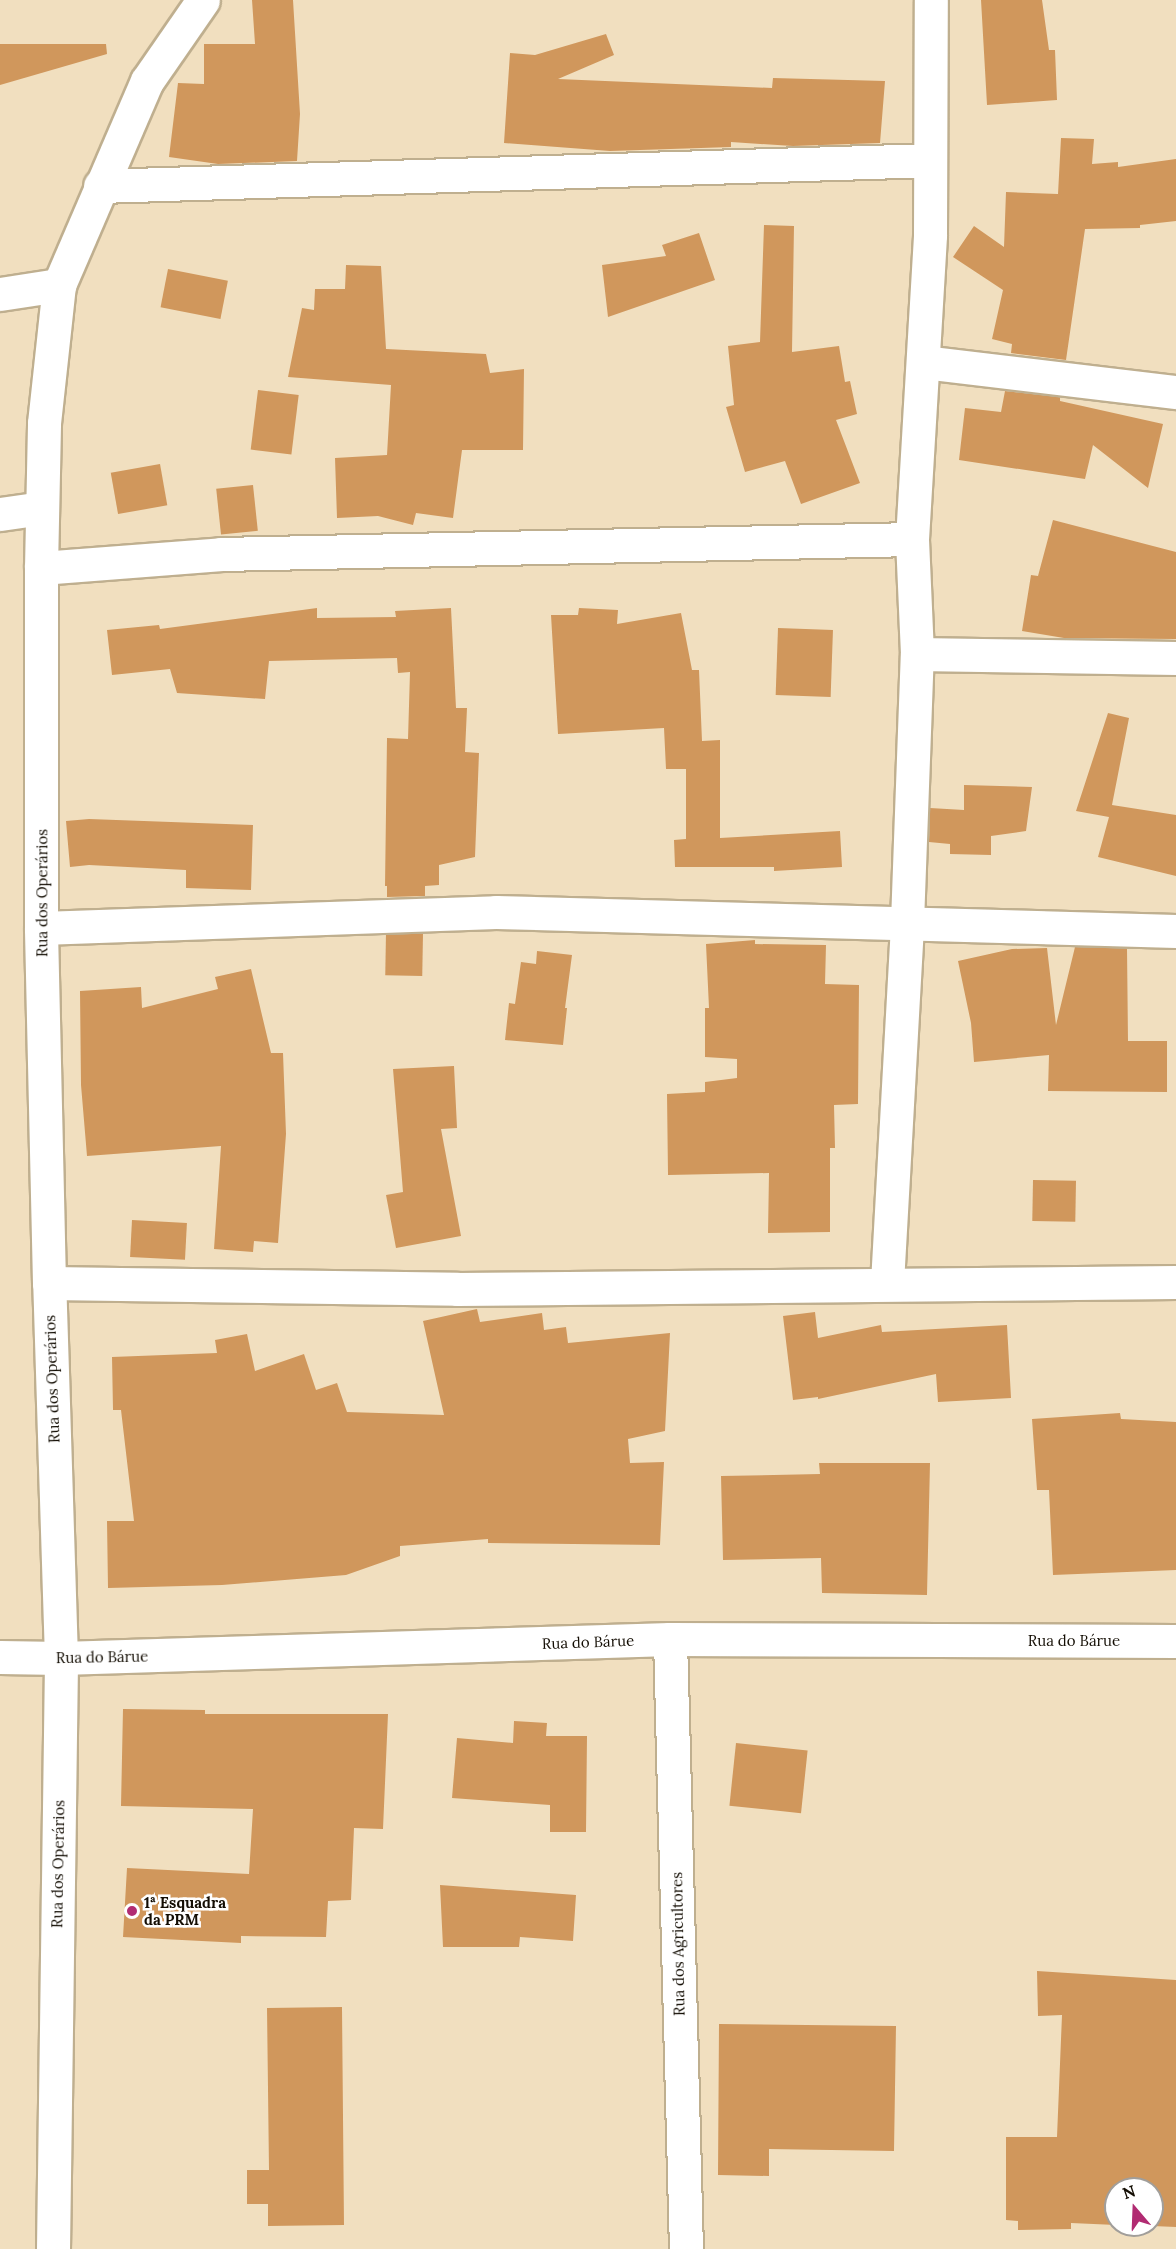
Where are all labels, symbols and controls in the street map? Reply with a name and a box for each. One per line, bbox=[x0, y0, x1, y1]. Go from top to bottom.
street label: Rua dos Operários bbox=[33, 829, 51, 957]
street label: Rua dos Operários bbox=[41, 1315, 63, 1443]
street label: Rua do Bárue bbox=[542, 1631, 634, 1653]
street label: Rua do Bárue bbox=[1028, 1632, 1120, 1650]
street label: Rua do Bárue bbox=[56, 1647, 148, 1667]
street label: Rua dos Operários bbox=[48, 1800, 68, 1928]
street label: Rua dos Agricultores bbox=[668, 1872, 688, 2016]
place label: 1ª Esquadra da PRM bbox=[144, 1893, 226, 1928]
marker: 1ª Esquadra da PRM bbox=[125, 1904, 139, 1918]
north arrow bbox=[1104, 2177, 1164, 2237]
text: N bbox=[1120, 2180, 1138, 2203]

